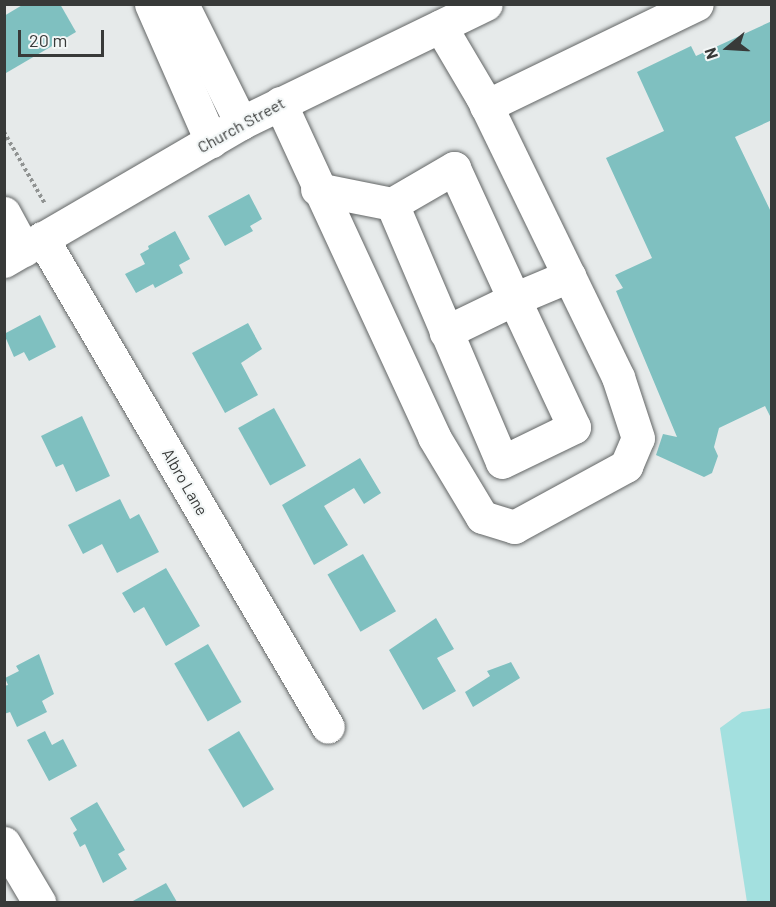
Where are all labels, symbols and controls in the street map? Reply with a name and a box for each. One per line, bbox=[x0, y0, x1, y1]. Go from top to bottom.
scale bar bbox=[21, 18, 106, 56]
north arrow bbox=[698, 18, 758, 78]
text: 20 m bbox=[29, 29, 67, 51]
text: N bbox=[700, 46, 721, 62]
street label: Church Street bbox=[194, 93, 288, 157]
street label: Albro Lane bbox=[158, 445, 212, 519]

